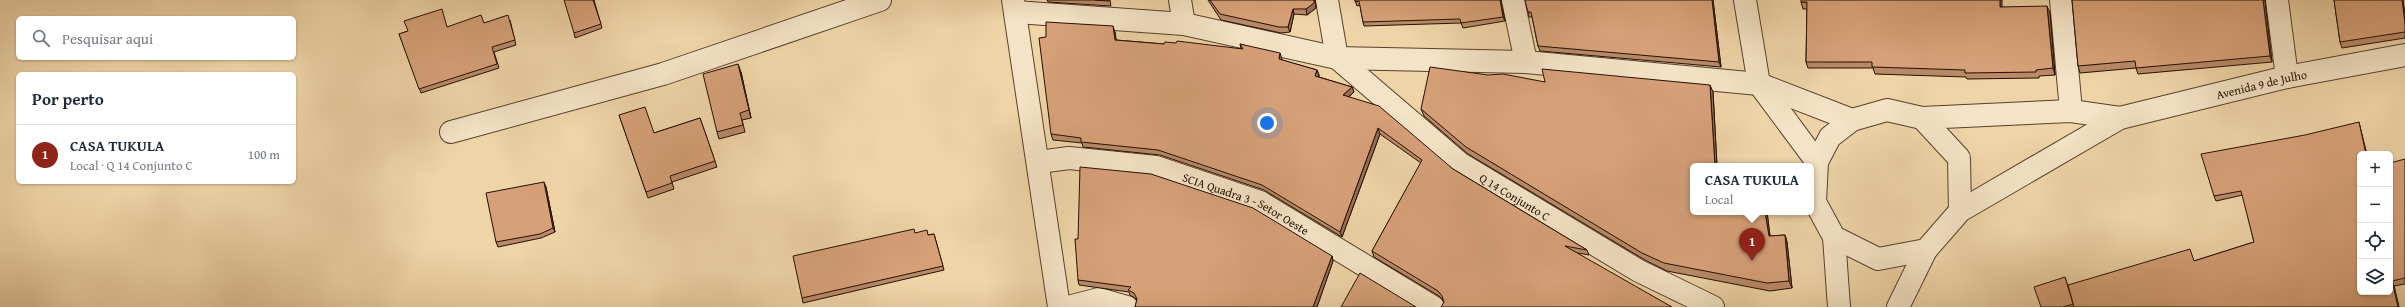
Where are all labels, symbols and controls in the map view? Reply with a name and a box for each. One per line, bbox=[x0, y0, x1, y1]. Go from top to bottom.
search box bbox=[16, 16, 296, 60]
icon: search bbox=[30, 27, 52, 49]
text: Pesquisar aqui bbox=[62, 28, 153, 49]
street label: Avenida 9 de Julho bbox=[2214, 65, 2308, 103]
text: Por perto bbox=[32, 86, 104, 111]
your location bbox=[1257, 113, 1277, 133]
text: CASA TUKULA bbox=[70, 135, 164, 156]
text: 1 bbox=[42, 145, 48, 164]
text: 100 m bbox=[248, 145, 280, 164]
map controls bbox=[2357, 151, 2393, 295]
button: + bbox=[2357, 151, 2393, 187]
text: Local · Q 14 Conjunto C bbox=[70, 156, 193, 175]
popup bbox=[1690, 163, 1814, 215]
street label: SCIA Quadra 3 - Setor Oeste bbox=[1180, 168, 1313, 239]
street label: Q 14 Conjunto C bbox=[1477, 169, 1554, 225]
text: CASA TUKULA bbox=[1705, 169, 1799, 190]
button: − bbox=[2357, 187, 2393, 223]
text: Local bbox=[1705, 190, 1733, 209]
button: locate bbox=[2357, 223, 2393, 259]
pin: 1 bbox=[1739, 228, 1765, 261]
button: layers bbox=[2357, 259, 2393, 295]

